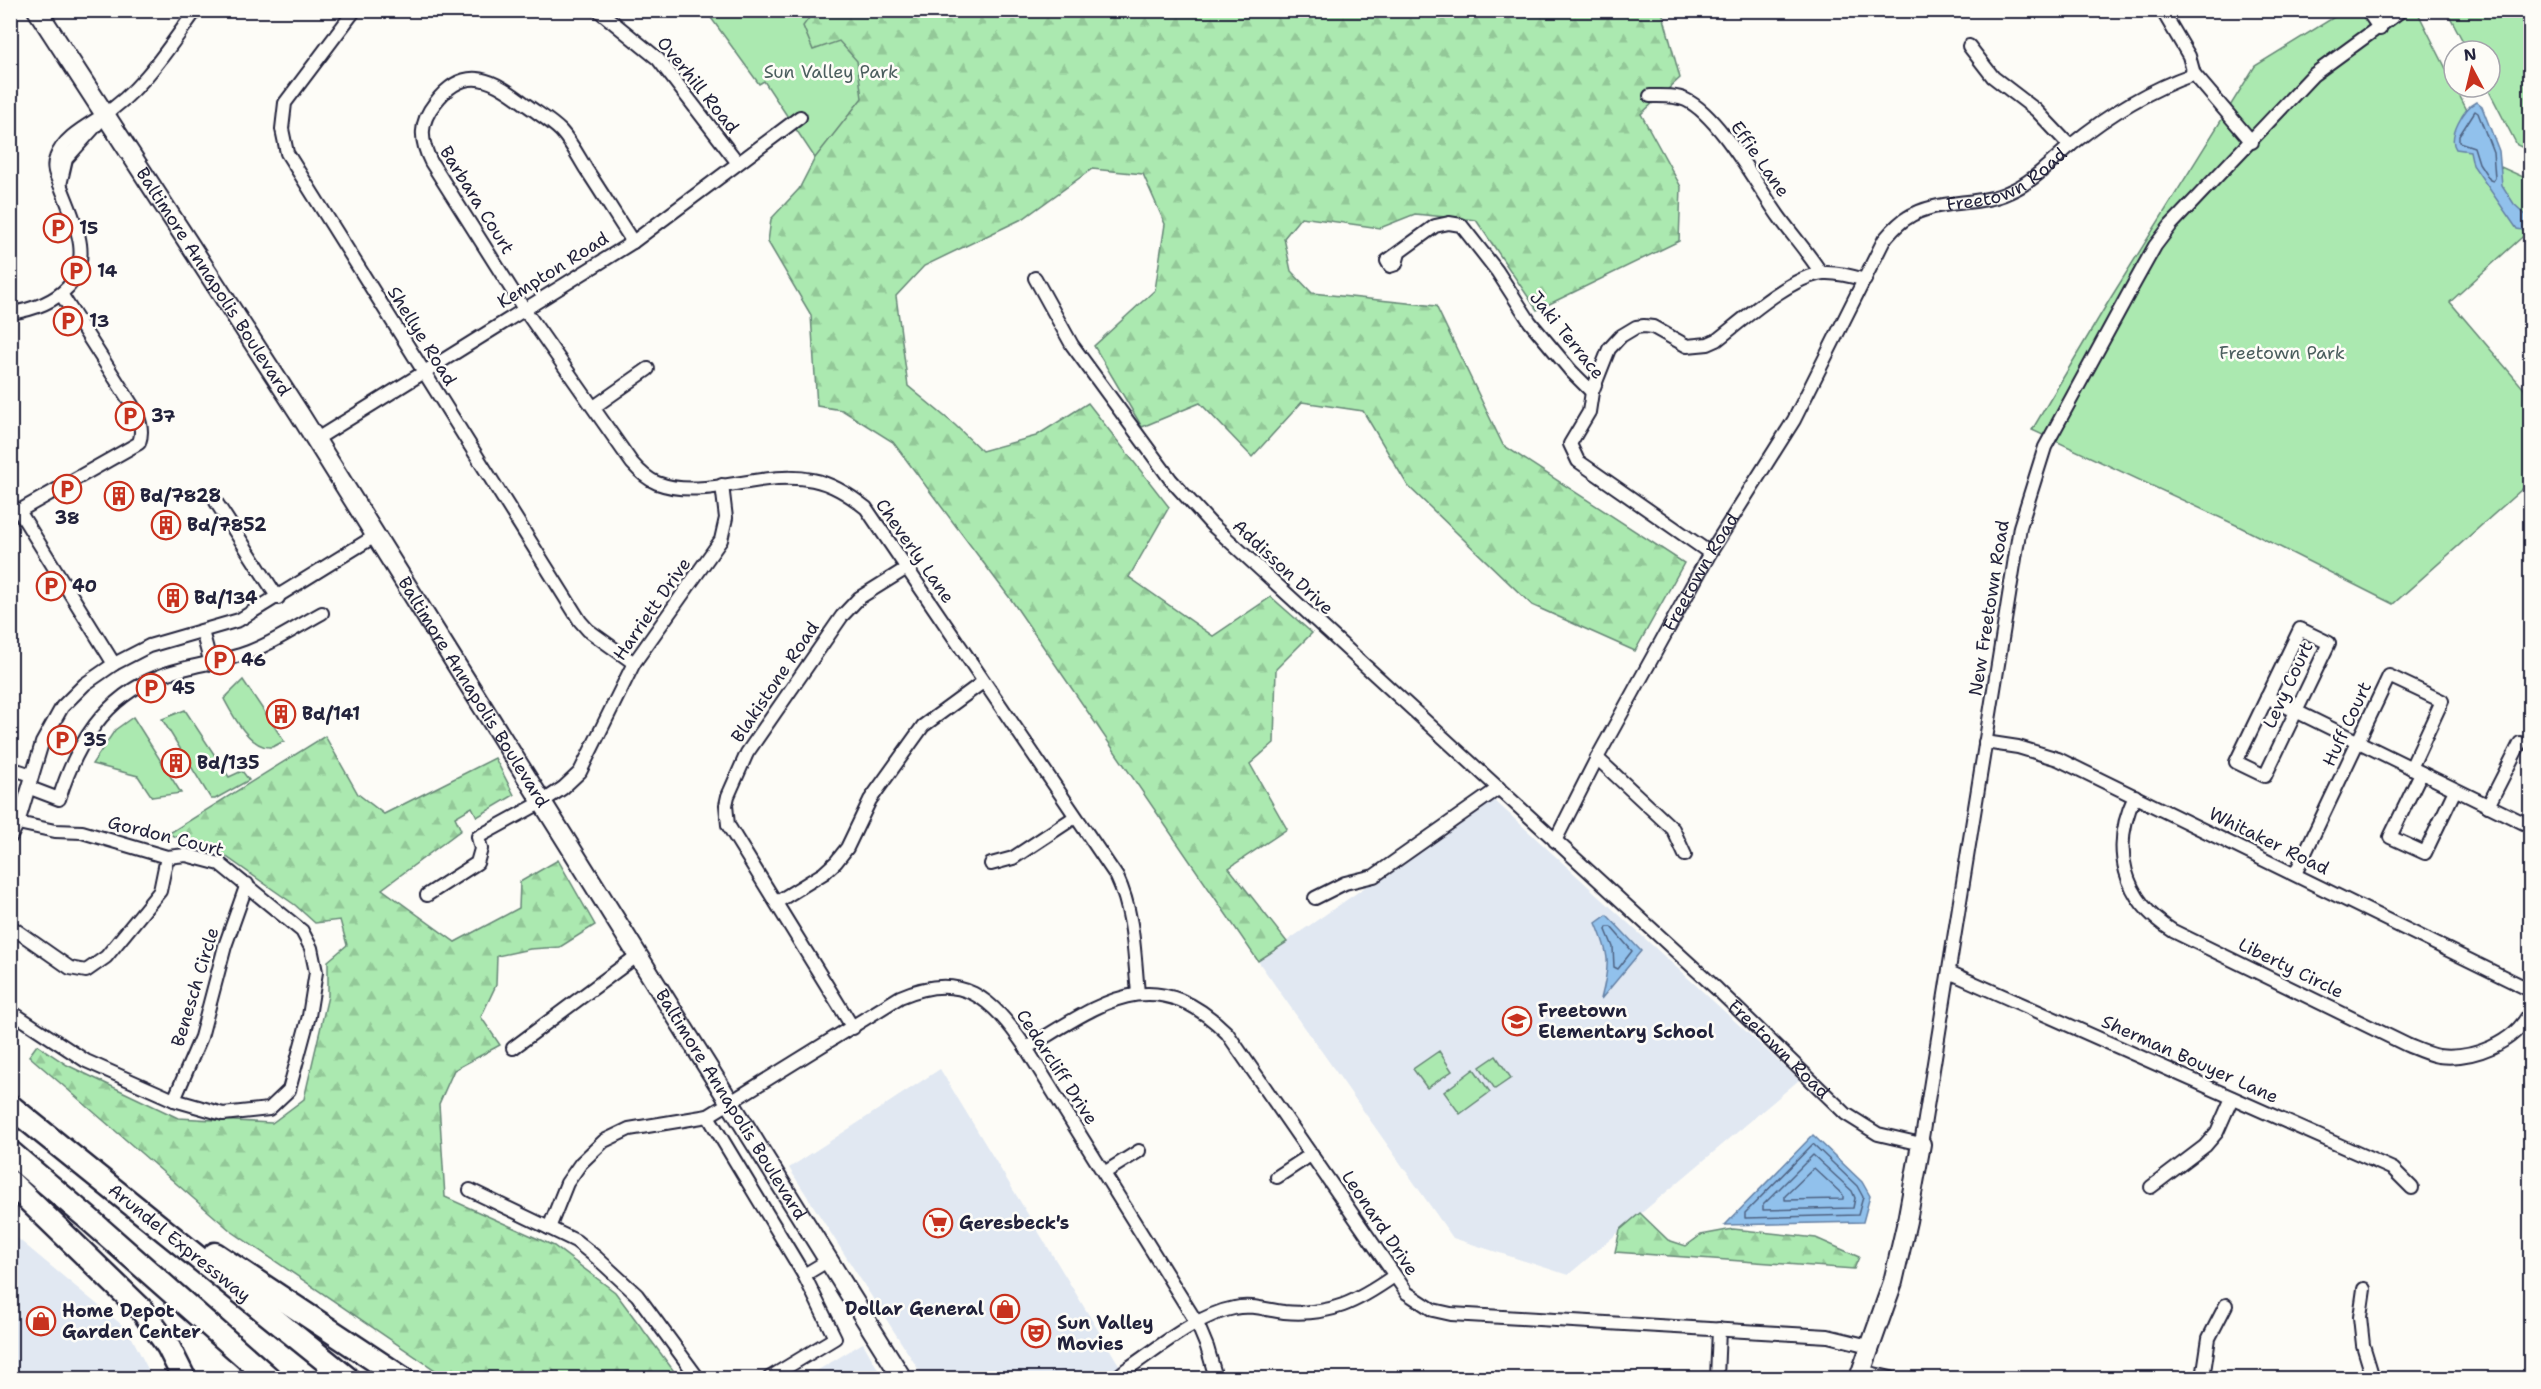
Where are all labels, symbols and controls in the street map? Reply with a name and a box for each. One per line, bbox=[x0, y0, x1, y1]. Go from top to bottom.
street label: Overhill Road bbox=[651, 32, 745, 138]
north arrow bbox=[2442, 39, 2502, 99]
text: N bbox=[2463, 43, 2478, 66]
park label: Sun Valley Park bbox=[764, 60, 898, 84]
street label: Effie Lane bbox=[1725, 116, 1795, 202]
street label: Barbara Court bbox=[434, 141, 520, 259]
street label: Freetown Road bbox=[1945, 142, 2072, 216]
street label: Baltimore Annapolis Boulevard bbox=[131, 163, 297, 401]
parking icon: 15 bbox=[42, 212, 74, 244]
place label: 15 bbox=[79, 216, 98, 240]
street label: Kempton Road bbox=[493, 226, 613, 314]
parking icon: 14 bbox=[60, 255, 92, 287]
place label: 14 bbox=[97, 259, 118, 283]
street label: Shellye Road bbox=[382, 282, 462, 390]
street label: Jaki Terrace bbox=[1524, 286, 1610, 384]
parking icon: 13 bbox=[52, 305, 84, 337]
place label: 13 bbox=[89, 309, 109, 333]
park label: Freetown Park bbox=[2219, 341, 2345, 365]
parking icon: 37 bbox=[114, 400, 146, 432]
place label: 37 bbox=[151, 404, 176, 428]
parking icon: 38 bbox=[51, 473, 83, 505]
building icon: Bd/7828 bbox=[103, 480, 135, 512]
place label: Bd/7828 bbox=[140, 484, 221, 508]
street label: Cheverly Lane bbox=[870, 494, 960, 608]
place label: 38 bbox=[54, 506, 80, 530]
street label: Freetown Road bbox=[1657, 508, 1744, 635]
building icon: Bd/7852 bbox=[150, 509, 182, 541]
place label: Bd/7852 bbox=[187, 513, 267, 537]
street label: Addisson Drive bbox=[1227, 514, 1339, 620]
street label: New Freetown Road bbox=[1963, 518, 2015, 698]
street label: Harriett Drive bbox=[608, 553, 696, 665]
parking icon: 40 bbox=[35, 570, 67, 602]
street label: Baltimore Annapolis Boulevard bbox=[392, 572, 555, 812]
place label: 40 bbox=[72, 574, 97, 598]
building icon: Bd/134 bbox=[157, 582, 189, 614]
place label: Bd/134 bbox=[194, 586, 258, 610]
street label: Blakistone Road bbox=[726, 617, 824, 747]
street label: Levy Court bbox=[2257, 638, 2319, 732]
parking icon: 46 bbox=[204, 644, 236, 676]
place label: 46 bbox=[241, 648, 266, 672]
parking icon: 45 bbox=[135, 672, 167, 704]
place label: 45 bbox=[172, 676, 195, 700]
street label: Huff Court bbox=[2317, 678, 2377, 770]
building icon: Bd/141 bbox=[265, 698, 297, 730]
place label: Bd/141 bbox=[302, 702, 360, 726]
parking icon: 35 bbox=[46, 724, 78, 756]
place label: 35 bbox=[83, 728, 107, 752]
building icon: Bd/135 bbox=[160, 747, 192, 779]
place label: Bd/135 bbox=[197, 751, 259, 775]
street label: Whitaker Road bbox=[2205, 802, 2333, 880]
street label: Gordon Court bbox=[105, 810, 227, 862]
street label: Benesch Circle bbox=[165, 924, 225, 1050]
street label: Liberty Circle bbox=[2234, 932, 2348, 1004]
street label: Baltimore Annapolis Boulevard bbox=[650, 984, 812, 1224]
street label: Freetown Road bbox=[1723, 994, 1835, 1104]
place label: Freetown Elementary School bbox=[1538, 999, 1714, 1044]
street label: Cedarcliff Drive bbox=[1011, 1005, 1103, 1129]
school or university icon: Freetown Elementary School bbox=[1501, 1005, 1533, 1037]
street label: Sherman Bouyer Lane bbox=[2098, 1009, 2282, 1109]
street label: Leonard Drive bbox=[1336, 1166, 1424, 1280]
street label: Arundel Expressway bbox=[103, 1178, 256, 1308]
supermarket icon: Geresbeck's bbox=[922, 1207, 954, 1239]
place label: Geresbeck's bbox=[959, 1211, 1069, 1235]
shop icon: Dollar General bbox=[989, 1293, 1021, 1325]
place label: Dollar General bbox=[845, 1297, 984, 1321]
place label: Home Depot Garden Center bbox=[62, 1299, 201, 1344]
shop icon: Home Depot Garden Center bbox=[25, 1305, 57, 1337]
place label: Sun Valley Movies bbox=[1057, 1311, 1154, 1356]
theatre icon: Sun Valley Movies bbox=[1020, 1317, 1052, 1349]

